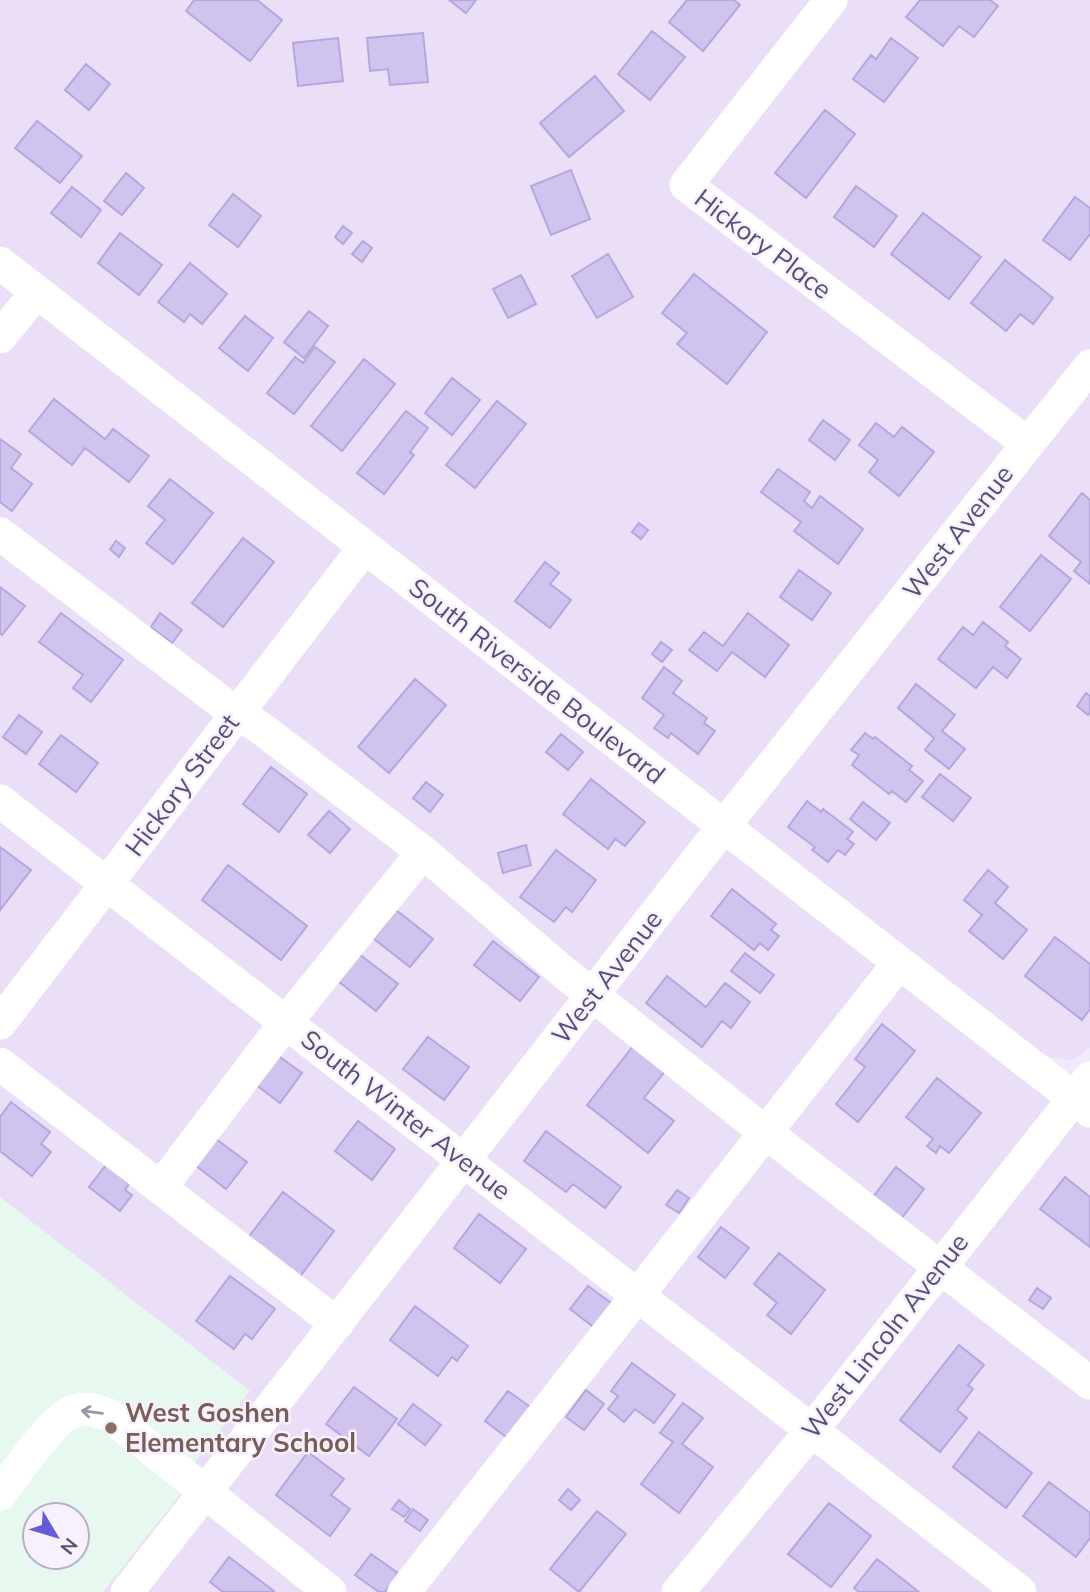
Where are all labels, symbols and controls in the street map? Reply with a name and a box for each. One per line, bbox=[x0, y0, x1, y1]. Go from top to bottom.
street label: Hickory Place bbox=[688, 181, 838, 306]
street label: West Avenue bbox=[895, 458, 1020, 605]
street label: South Riverside Boulevard bbox=[403, 570, 672, 791]
street label: Hickory Street bbox=[117, 707, 246, 862]
street label: West Avenue bbox=[544, 903, 669, 1050]
street label: South Winter Avenue bbox=[295, 1022, 518, 1207]
street label: West Lincoln Avenue bbox=[794, 1226, 975, 1445]
place label: West Goshen Elementary School bbox=[125, 1396, 356, 1459]
one-way arrow bbox=[81, 1405, 104, 1418]
marker: West Goshen Elementary School bbox=[103, 1420, 119, 1436]
north arrow bbox=[21, 1501, 91, 1571]
text: N bbox=[56, 1533, 83, 1560]

